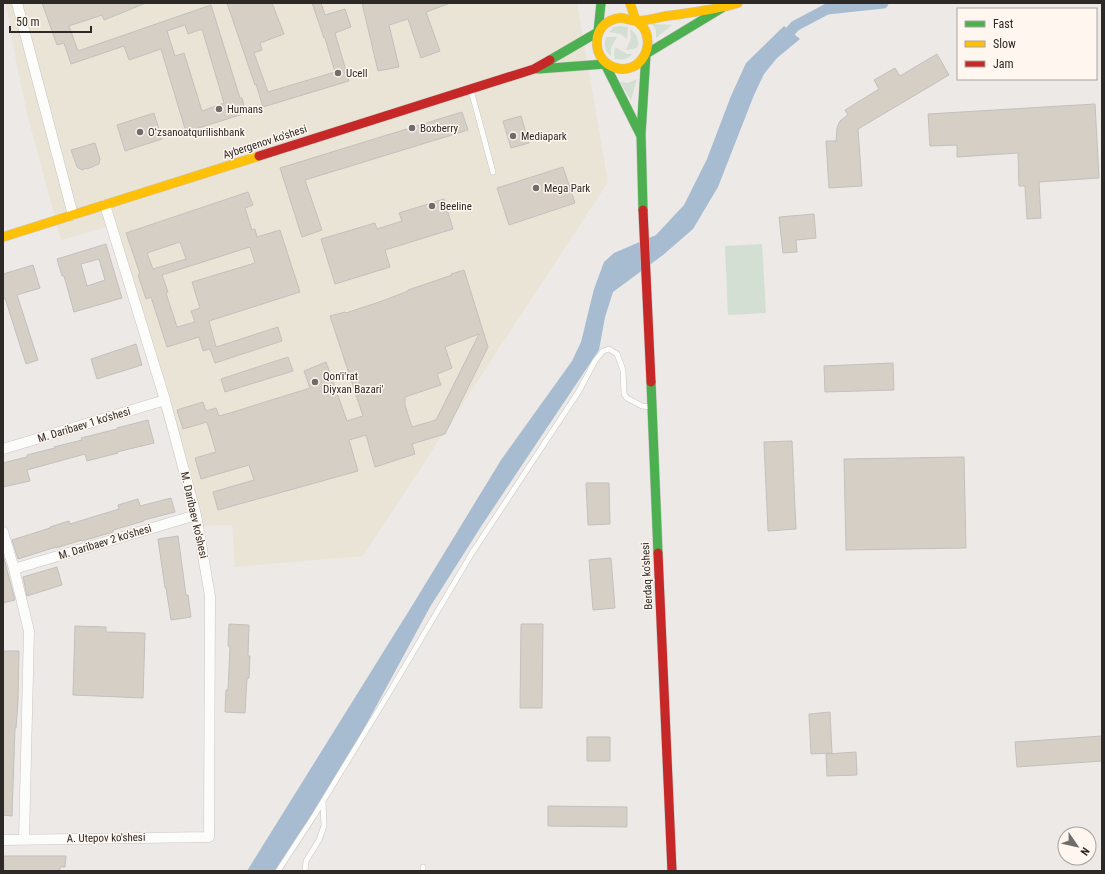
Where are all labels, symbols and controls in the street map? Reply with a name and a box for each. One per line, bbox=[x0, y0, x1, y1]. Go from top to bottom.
scale bar bbox=[10, 8, 91, 34]
legend bbox=[957, 8, 1097, 80]
text: 50 m bbox=[16, 15, 40, 29]
text: Fast bbox=[993, 17, 1014, 31]
text: Slow bbox=[993, 37, 1016, 51]
text: Jam bbox=[993, 57, 1014, 71]
place label: Ucell bbox=[346, 67, 367, 80]
marker: Ucell bbox=[333, 68, 343, 78]
place label: Humans bbox=[227, 103, 263, 116]
marker: Humans bbox=[214, 104, 224, 114]
street label: Aybergenov ko'shesi bbox=[221, 122, 309, 162]
place label: Boxberry bbox=[420, 122, 459, 135]
marker: Boxberry bbox=[407, 123, 417, 133]
place label: Oʻzsanoatqurilishbank bbox=[148, 126, 245, 139]
marker: Oʻzsanoatqurilishbank bbox=[135, 127, 145, 137]
place label: Mediapark bbox=[521, 130, 567, 143]
marker: Mediapark bbox=[508, 131, 518, 141]
place label: Mega Park bbox=[544, 182, 590, 195]
marker: Mega Park bbox=[531, 183, 541, 193]
place label: Beeline bbox=[440, 200, 472, 213]
marker: Beeline bbox=[427, 201, 437, 211]
place label: Qon'i'rat Diyxan Bazari' bbox=[323, 370, 384, 396]
marker: Qon'i'rat Diyxan Bazari' bbox=[310, 377, 320, 387]
street label: M. Daribaev 1 ko'shesi bbox=[36, 405, 132, 445]
street label: M. Daribaev ko'shesi bbox=[178, 470, 210, 560]
street label: M. Daribaev 2 ko'shesi bbox=[57, 522, 153, 562]
street label: Berdaq ko'shesi bbox=[639, 542, 655, 610]
north arrow bbox=[1057, 826, 1097, 866]
street label: A. Utepov ko'shesi bbox=[67, 831, 145, 845]
text: N bbox=[1077, 845, 1092, 858]

